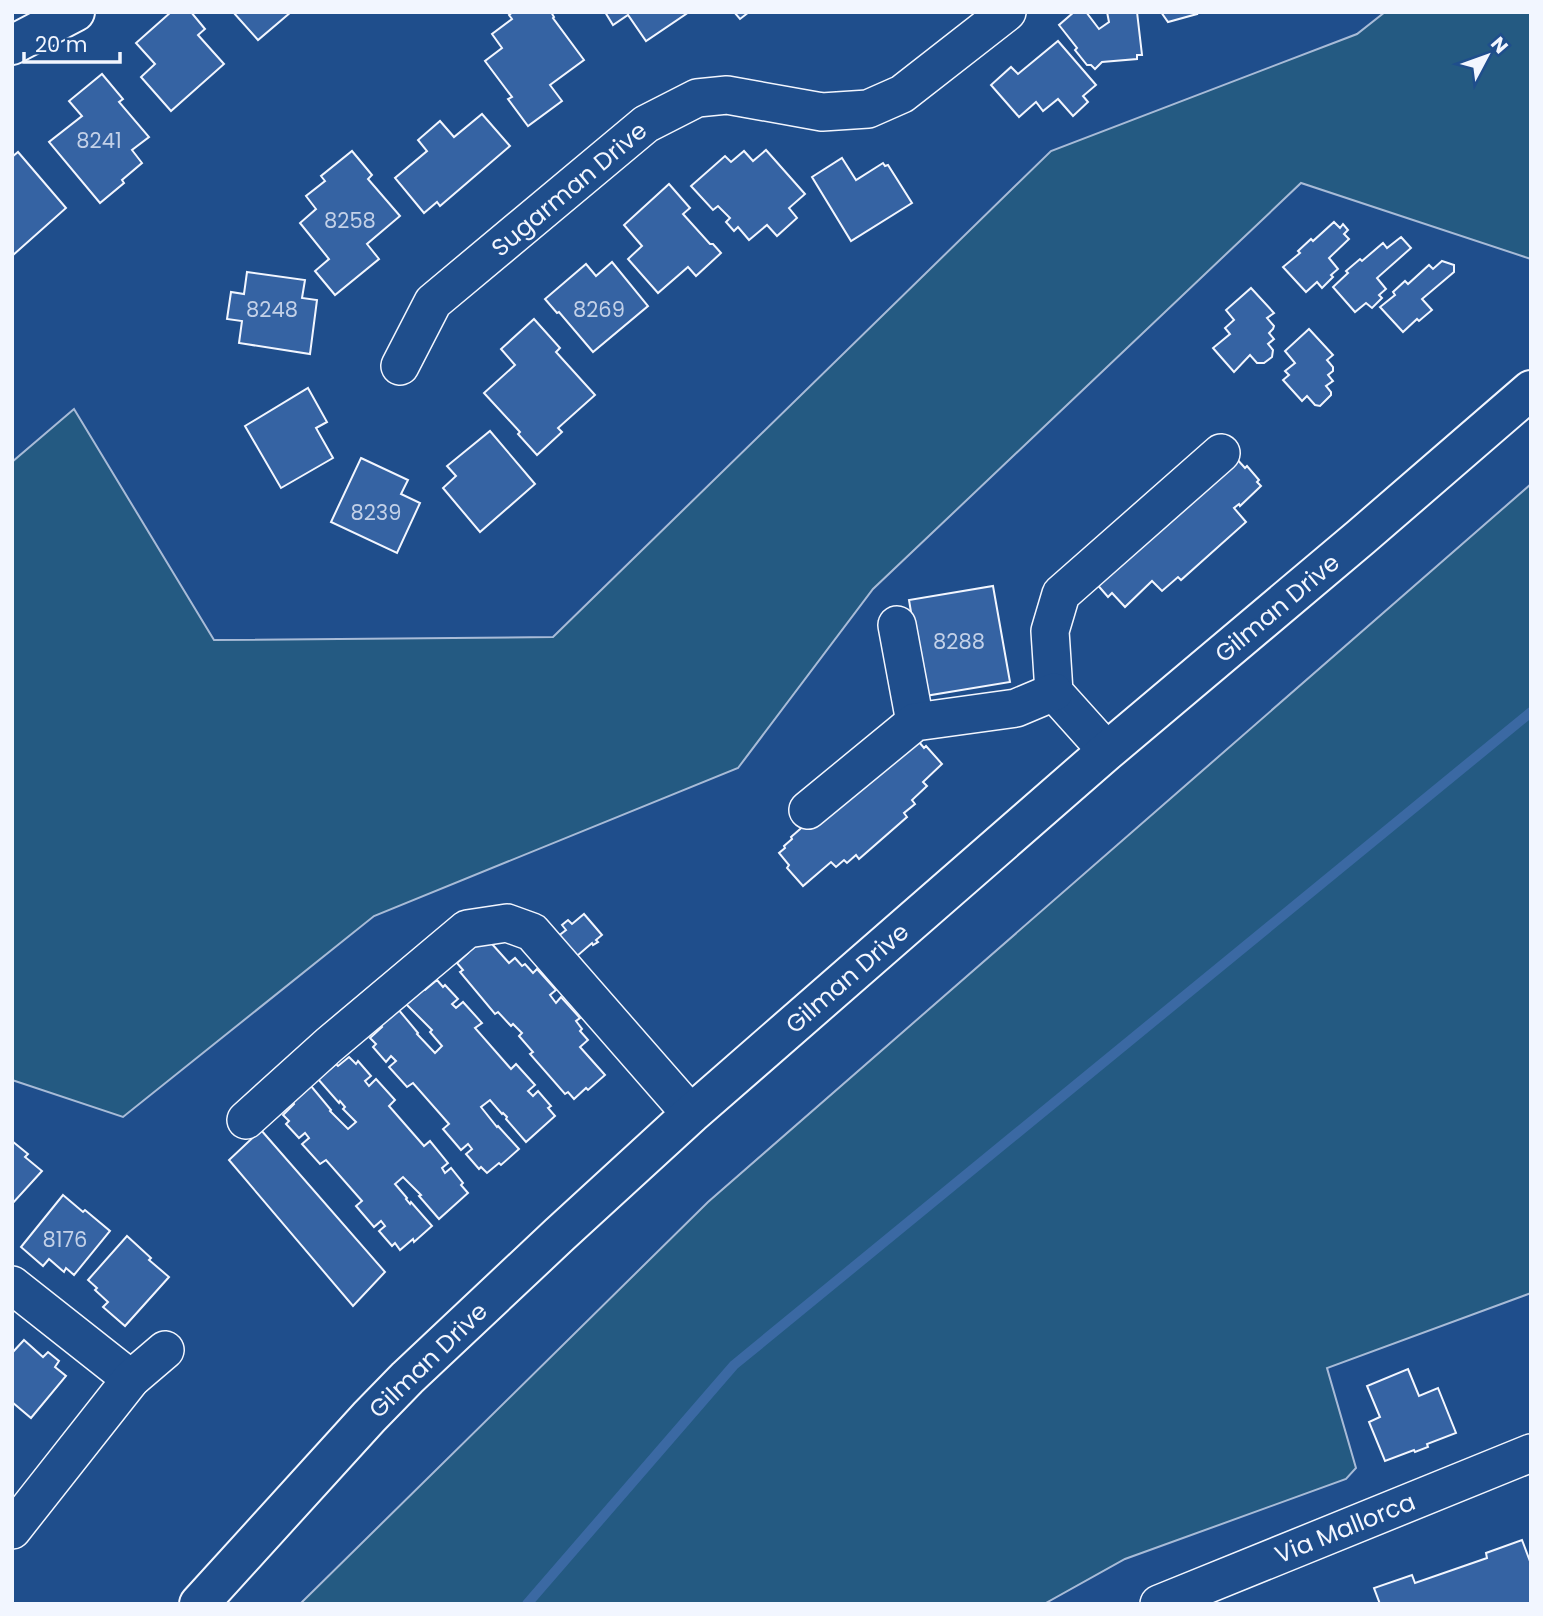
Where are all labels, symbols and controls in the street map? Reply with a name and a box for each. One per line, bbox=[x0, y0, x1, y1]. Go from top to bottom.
scale bar bbox=[24, 21, 121, 65]
north arrow bbox=[1452, 21, 1522, 91]
text: 20 m bbox=[35, 30, 88, 59]
text: N bbox=[1485, 31, 1514, 59]
street label: Sugarman Drive bbox=[484, 114, 654, 264]
house number: 8241 bbox=[76, 126, 122, 155]
house number: 8258 bbox=[324, 206, 376, 235]
house number: 8248 bbox=[246, 295, 298, 324]
house number: 8269 bbox=[573, 295, 625, 324]
house number: 8239 bbox=[351, 498, 401, 527]
street label: Gilman Drive bbox=[1208, 546, 1346, 670]
house number: 8288 bbox=[933, 627, 985, 656]
street label: Gilman Drive bbox=[778, 915, 916, 1041]
house number: 8176 bbox=[43, 1225, 87, 1254]
street label: Gilman Drive bbox=[361, 1295, 495, 1425]
street label: Via Mallorca bbox=[1270, 1485, 1420, 1571]

